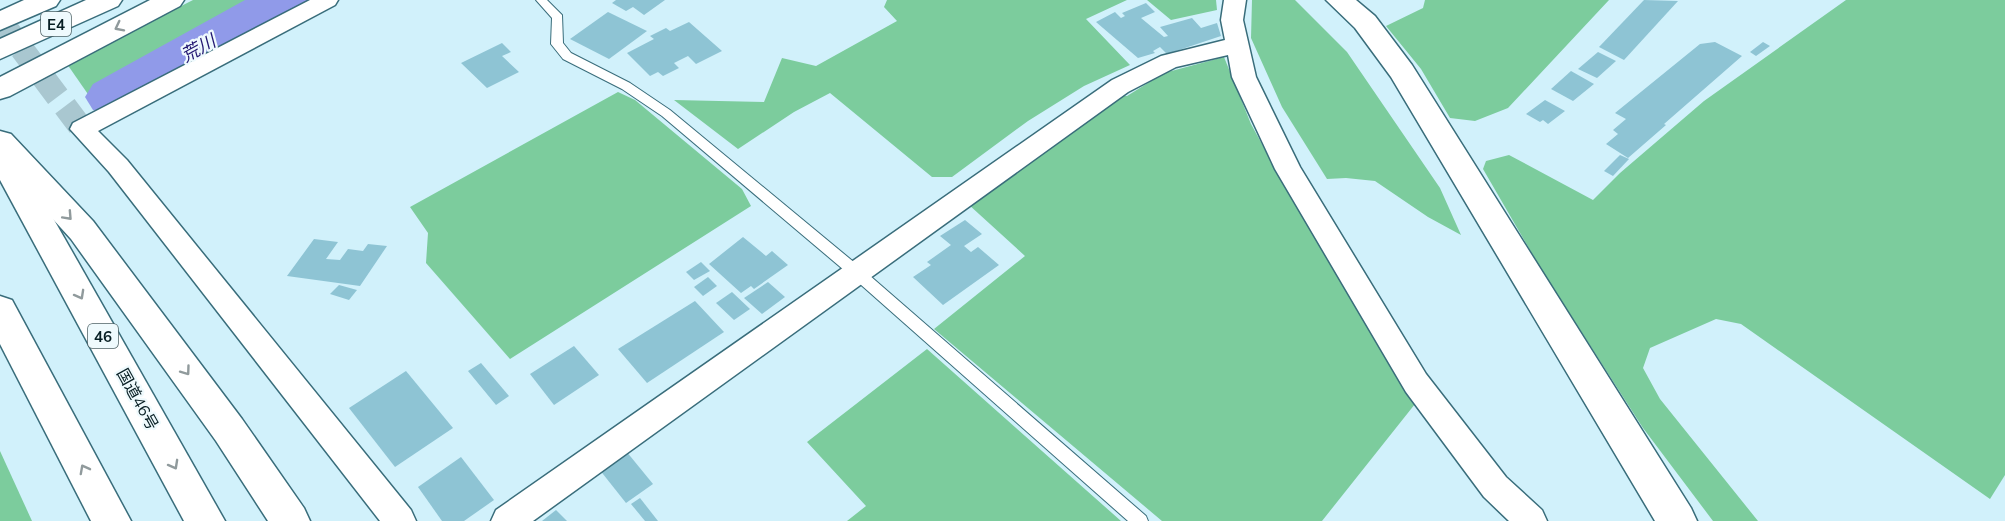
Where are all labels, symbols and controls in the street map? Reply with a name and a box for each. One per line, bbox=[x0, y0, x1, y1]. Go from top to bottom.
road number: E4 bbox=[41, 12, 71, 36]
one-way arrow bbox=[115, 20, 126, 31]
water label: 荒川 bbox=[177, 28, 221, 67]
one-way arrow bbox=[61, 209, 72, 219]
one-way arrow bbox=[72, 289, 84, 299]
road number: 46 bbox=[88, 324, 118, 348]
street label: 国道46号 bbox=[113, 365, 163, 433]
one-way arrow bbox=[178, 365, 189, 376]
one-way arrow bbox=[167, 459, 178, 470]
one-way arrow bbox=[80, 465, 91, 476]

